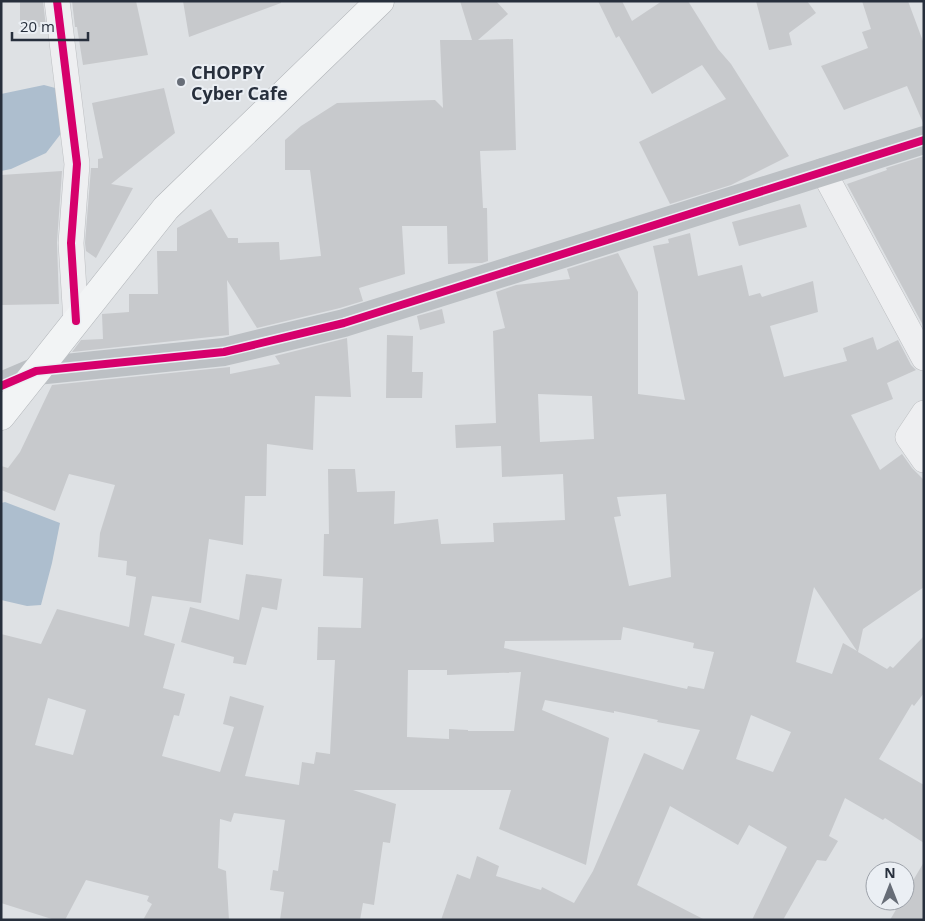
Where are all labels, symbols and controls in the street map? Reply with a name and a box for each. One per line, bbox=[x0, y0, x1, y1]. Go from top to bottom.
scale bar bbox=[12, 10, 89, 42]
text: 20 m bbox=[20, 16, 55, 36]
place label: CHOPPY Cyber Cafe bbox=[191, 60, 288, 105]
marker: CHOPPY Cyber Cafe bbox=[175, 76, 187, 88]
north arrow bbox=[865, 861, 915, 911]
text: N bbox=[884, 863, 896, 882]

